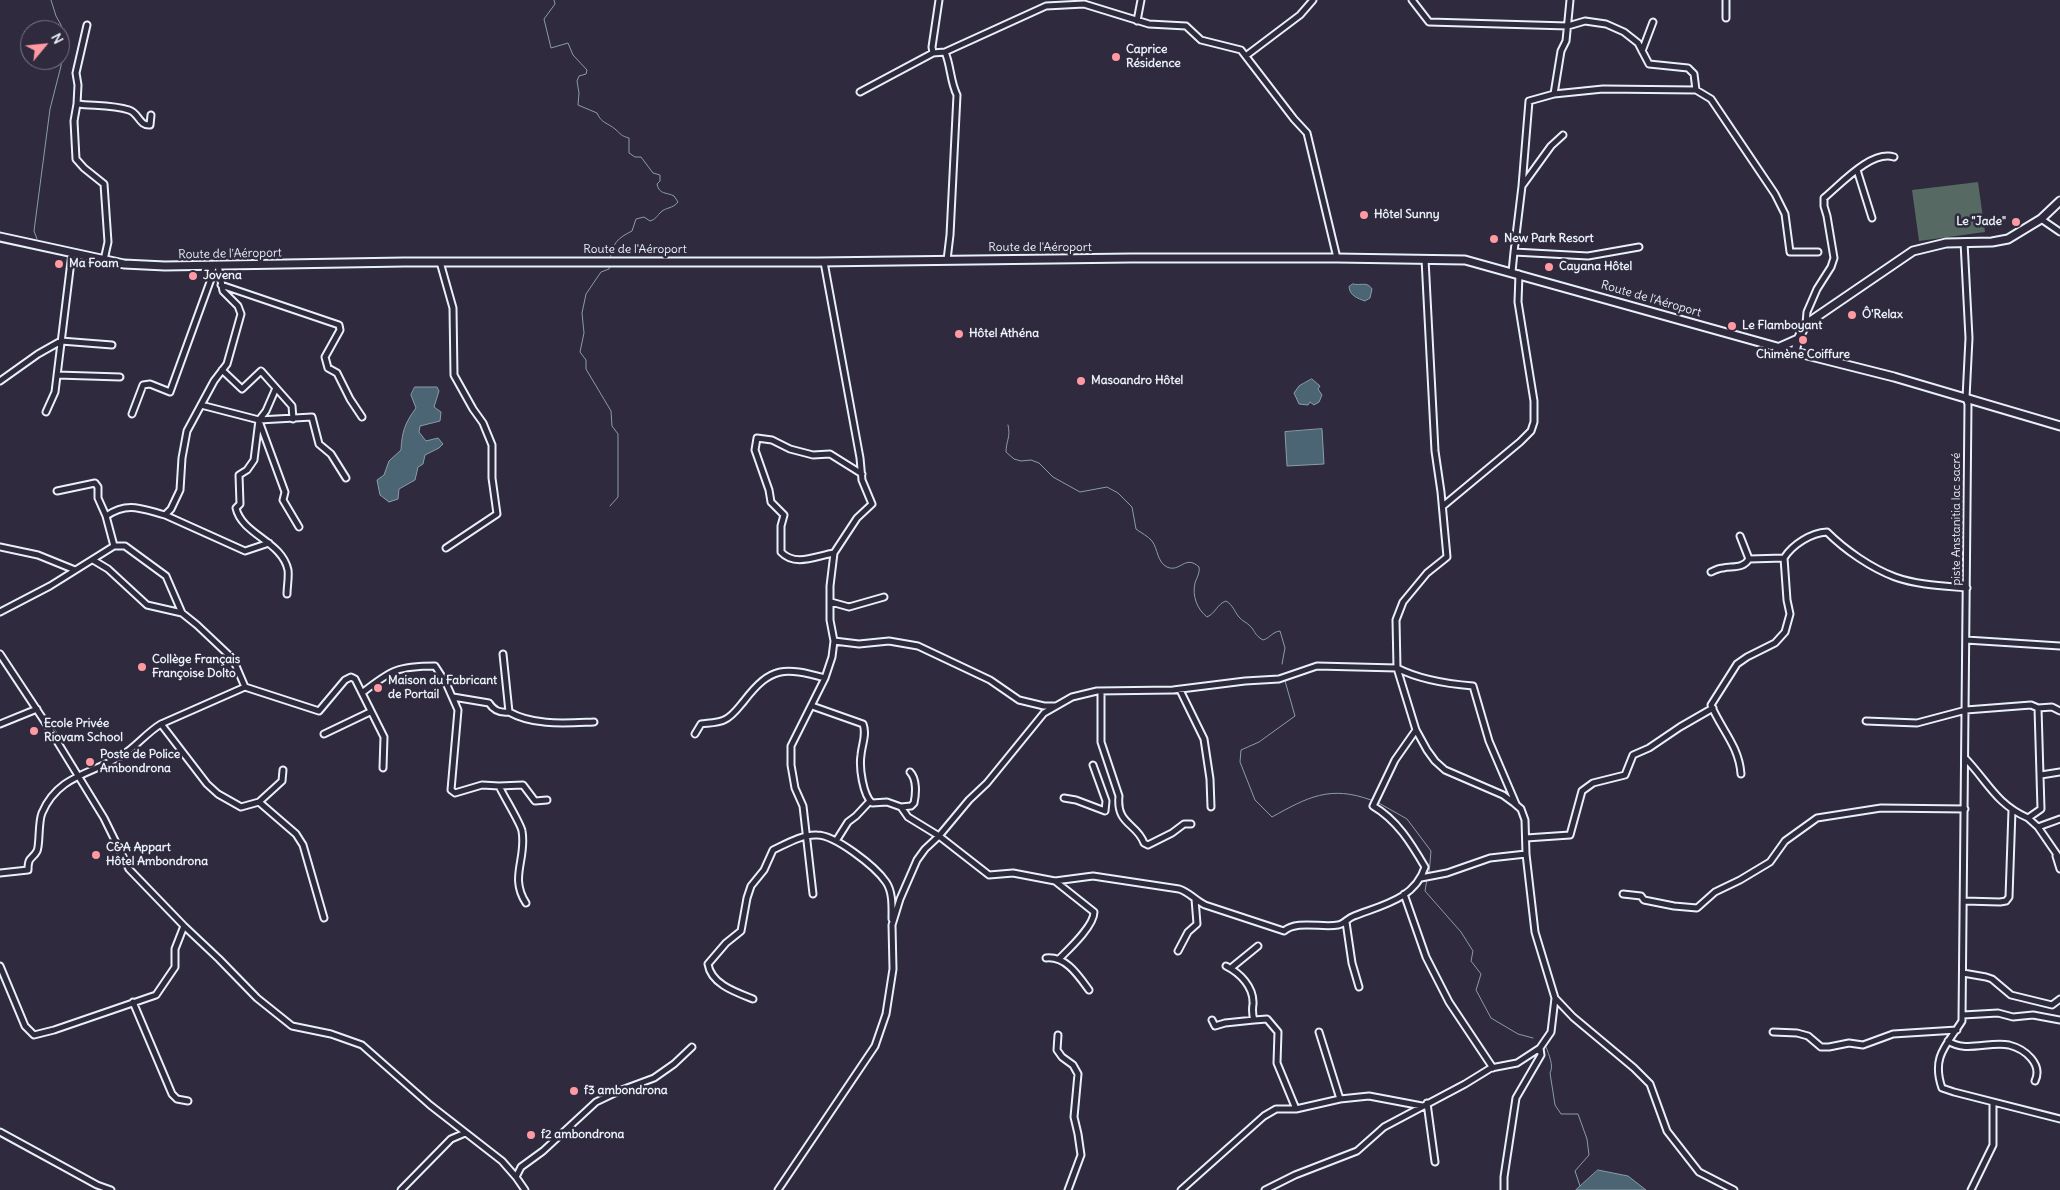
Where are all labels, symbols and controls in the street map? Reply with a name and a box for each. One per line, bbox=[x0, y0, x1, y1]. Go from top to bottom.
north arrow bbox=[20, 20, 70, 70]
text: N bbox=[47, 30, 68, 47]
place label: Caprice Résidence bbox=[1126, 43, 1181, 71]
marker: Caprice Résidence bbox=[1110, 51, 1122, 63]
place label: Hôtel Sunny bbox=[1374, 208, 1440, 222]
marker: Hôtel Sunny bbox=[1358, 209, 1370, 221]
place label: Le "Jade" bbox=[1956, 215, 2006, 229]
marker: Le "Jade" bbox=[2010, 216, 2022, 228]
place label: New Park Resort bbox=[1504, 232, 1594, 246]
marker: New Park Resort bbox=[1488, 233, 1500, 245]
street label: Route de l'Aéroport bbox=[988, 241, 1092, 255]
street label: Route de l'Aéroport bbox=[583, 243, 687, 257]
street label: Route de l'Aéroport bbox=[178, 246, 282, 262]
place label: Ma Foam bbox=[69, 257, 119, 271]
marker: Ma Foam bbox=[53, 258, 65, 270]
place label: Cayana Hôtel bbox=[1559, 260, 1632, 274]
marker: Cayana Hôtel bbox=[1543, 261, 1555, 273]
place label: Jovena bbox=[203, 269, 242, 283]
marker: Jovena bbox=[187, 270, 199, 282]
street label: Route de l'Aéroport bbox=[1599, 278, 1703, 320]
place label: Ô'Relax bbox=[1862, 308, 1903, 322]
marker: Ô'Relax bbox=[1846, 309, 1858, 321]
place label: Le Flamboyant bbox=[1742, 319, 1822, 333]
marker: Le Flamboyant bbox=[1726, 320, 1738, 332]
place label: Hôtel Athéna bbox=[969, 327, 1039, 341]
marker: Hôtel Athéna bbox=[953, 328, 965, 340]
marker: Chimène Coiffure bbox=[1797, 334, 1809, 346]
place label: Chimène Coiffure bbox=[1756, 348, 1850, 362]
place label: Masoandro Hôtel bbox=[1091, 374, 1183, 388]
marker: Masoandro Hôtel bbox=[1075, 375, 1087, 387]
street label: piste Anstanitia lac sacré bbox=[1950, 452, 1964, 586]
place label: Collège Français Françoise Dolto bbox=[152, 653, 240, 681]
marker: Collège Français Françoise Dolto bbox=[136, 661, 148, 673]
place label: Maison du Fabricant de Portail bbox=[388, 674, 497, 702]
marker: Maison du Fabricant de Portail bbox=[372, 682, 384, 694]
place label: Ecole Privée Riovam School bbox=[44, 717, 123, 745]
marker: Ecole Privée Riovam School bbox=[28, 725, 40, 737]
place label: Poste de Police Ambondrona bbox=[100, 748, 180, 776]
marker: Poste de Police Ambondrona bbox=[84, 756, 96, 768]
place label: C&A Appart Hôtel Ambondrona bbox=[106, 841, 208, 869]
marker: C&A Appart Hôtel Ambondrona bbox=[90, 849, 102, 861]
place label: f3 ambondrona bbox=[584, 1084, 668, 1098]
marker: f3 ambondrona bbox=[568, 1085, 580, 1097]
place label: f2 ambondrona bbox=[541, 1128, 624, 1142]
marker: f2 ambondrona bbox=[525, 1129, 537, 1141]

